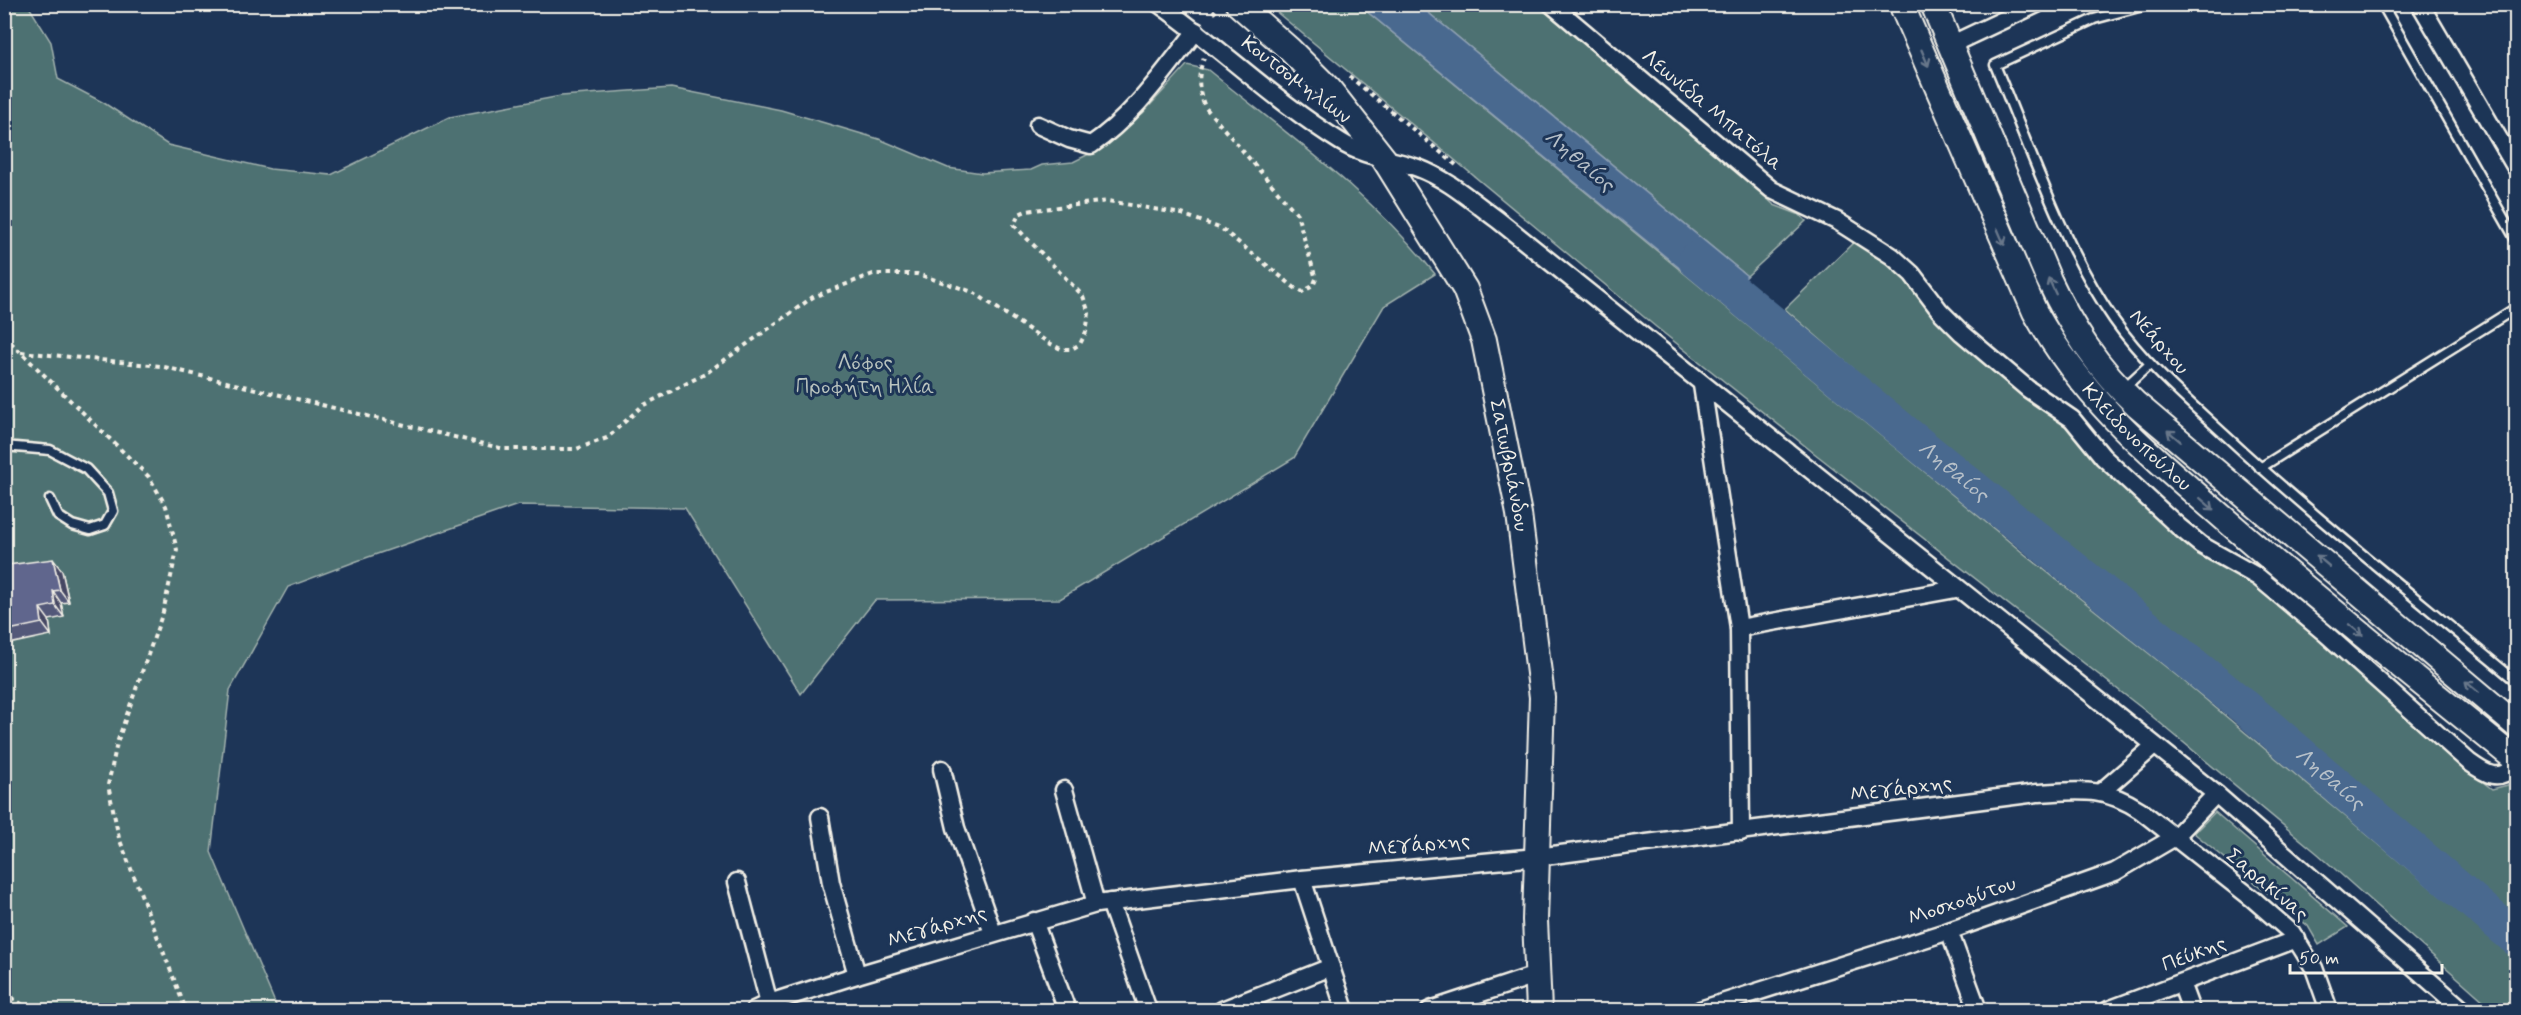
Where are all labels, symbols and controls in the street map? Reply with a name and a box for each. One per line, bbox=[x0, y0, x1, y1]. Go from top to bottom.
street label: Κουτσομηλίων bbox=[1235, 29, 1357, 131]
street label: Λεωνίδα Μπατόλα bbox=[1635, 43, 1789, 177]
one-way arrow bbox=[1920, 49, 1931, 67]
water label: Ληθαίος bbox=[1538, 124, 1621, 199]
one-way arrow bbox=[1996, 227, 2007, 246]
one-way arrow bbox=[2045, 278, 2057, 296]
street label: Νεάρχου bbox=[2123, 303, 2195, 381]
park label: Λόφος Προφήτη Ηλία bbox=[796, 349, 934, 401]
street label: Κλειδονοπούλου bbox=[2075, 377, 2198, 498]
street label: Σατωβριάνδου bbox=[1482, 397, 1535, 533]
one-way arrow bbox=[2166, 429, 2182, 442]
water label: Ληθαίος bbox=[1912, 435, 1995, 510]
one-way arrow bbox=[2199, 497, 2214, 511]
one-way arrow bbox=[2315, 554, 2331, 567]
one-way arrow bbox=[2348, 623, 2364, 636]
one-way arrow bbox=[2465, 680, 2480, 694]
water label: Ληθαίος bbox=[2289, 741, 2371, 818]
street label: Μεγάρχης bbox=[1848, 769, 1954, 809]
street label: Μεγάρχης bbox=[1367, 827, 1471, 863]
street label: Σαρακίνας bbox=[2220, 842, 2314, 928]
street label: Μοσχοφύτου bbox=[1904, 869, 2020, 933]
street label: Μεγάρχης bbox=[884, 899, 990, 955]
street label: Πεύκης bbox=[2158, 929, 2230, 979]
scale bar bbox=[2290, 937, 2442, 975]
text: 50 m bbox=[2299, 947, 2339, 971]

